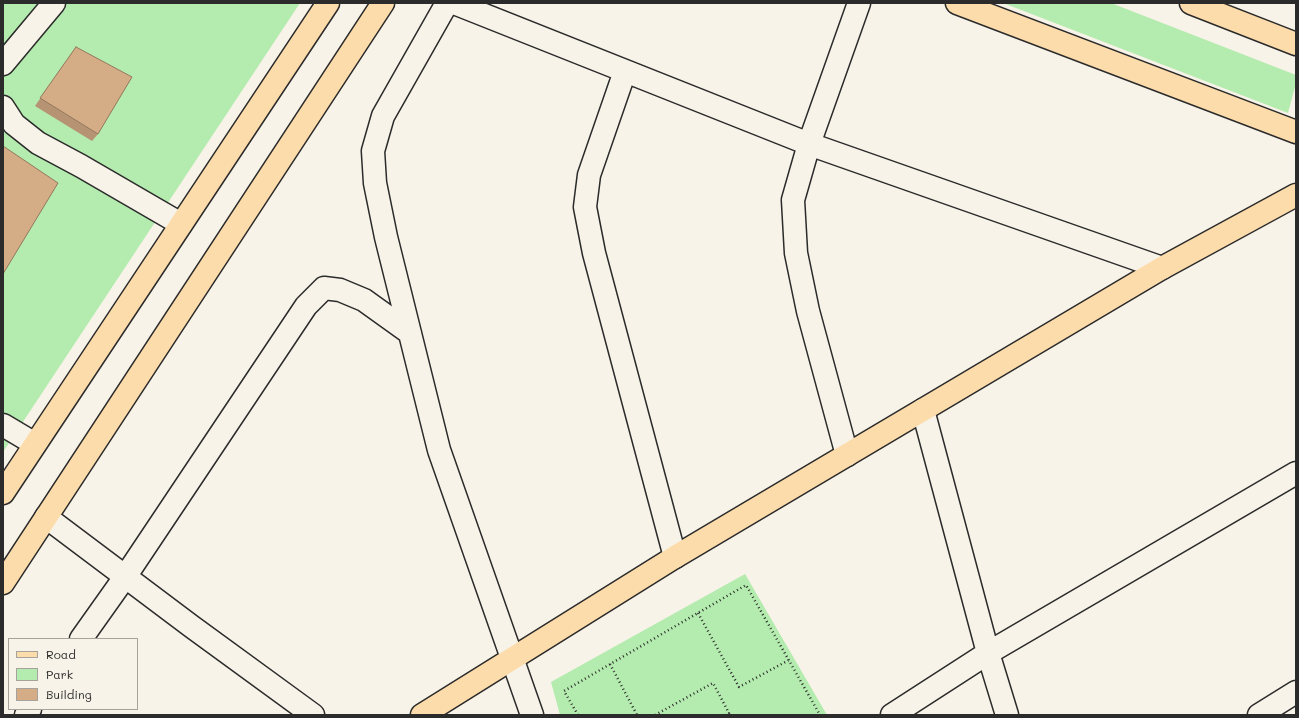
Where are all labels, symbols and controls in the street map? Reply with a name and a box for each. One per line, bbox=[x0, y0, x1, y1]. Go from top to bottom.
legend bbox=[8, 638, 138, 710]
text: Road bbox=[46, 646, 76, 662]
text: Park bbox=[46, 666, 73, 682]
text: Building bbox=[46, 686, 92, 702]

